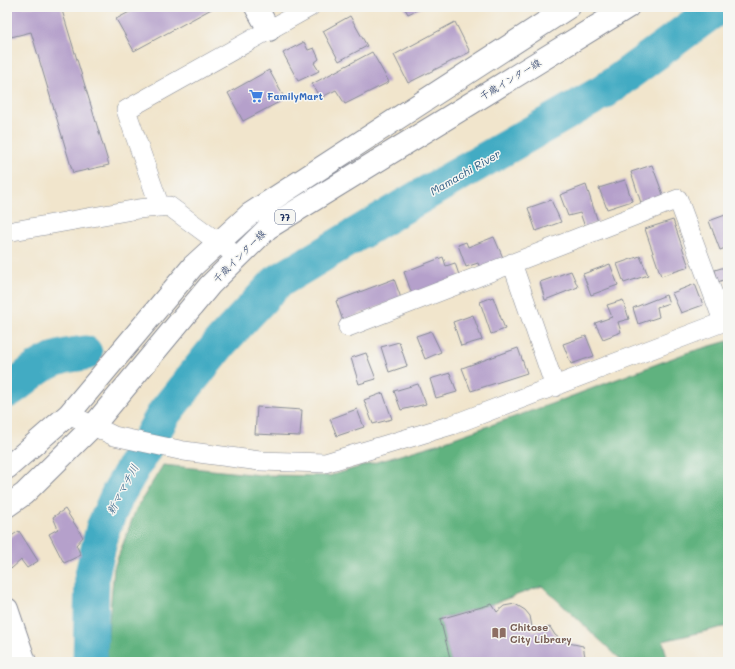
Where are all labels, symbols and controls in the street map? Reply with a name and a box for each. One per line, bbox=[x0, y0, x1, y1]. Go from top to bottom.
street label: 千歳インター線 bbox=[477, 55, 543, 103]
supermarket icon: FamilyMart bbox=[248, 88, 264, 104]
place label: FamilyMart bbox=[267, 89, 323, 103]
water label: Mamachi River bbox=[427, 145, 504, 198]
road number: 77 bbox=[275, 210, 295, 224]
street label: 千歳インター線 bbox=[209, 226, 269, 286]
water label: 新ママチ川 bbox=[102, 461, 142, 517]
place label: Chitose City Library bbox=[510, 620, 572, 646]
library icon: Chitose City Library bbox=[491, 625, 507, 641]

